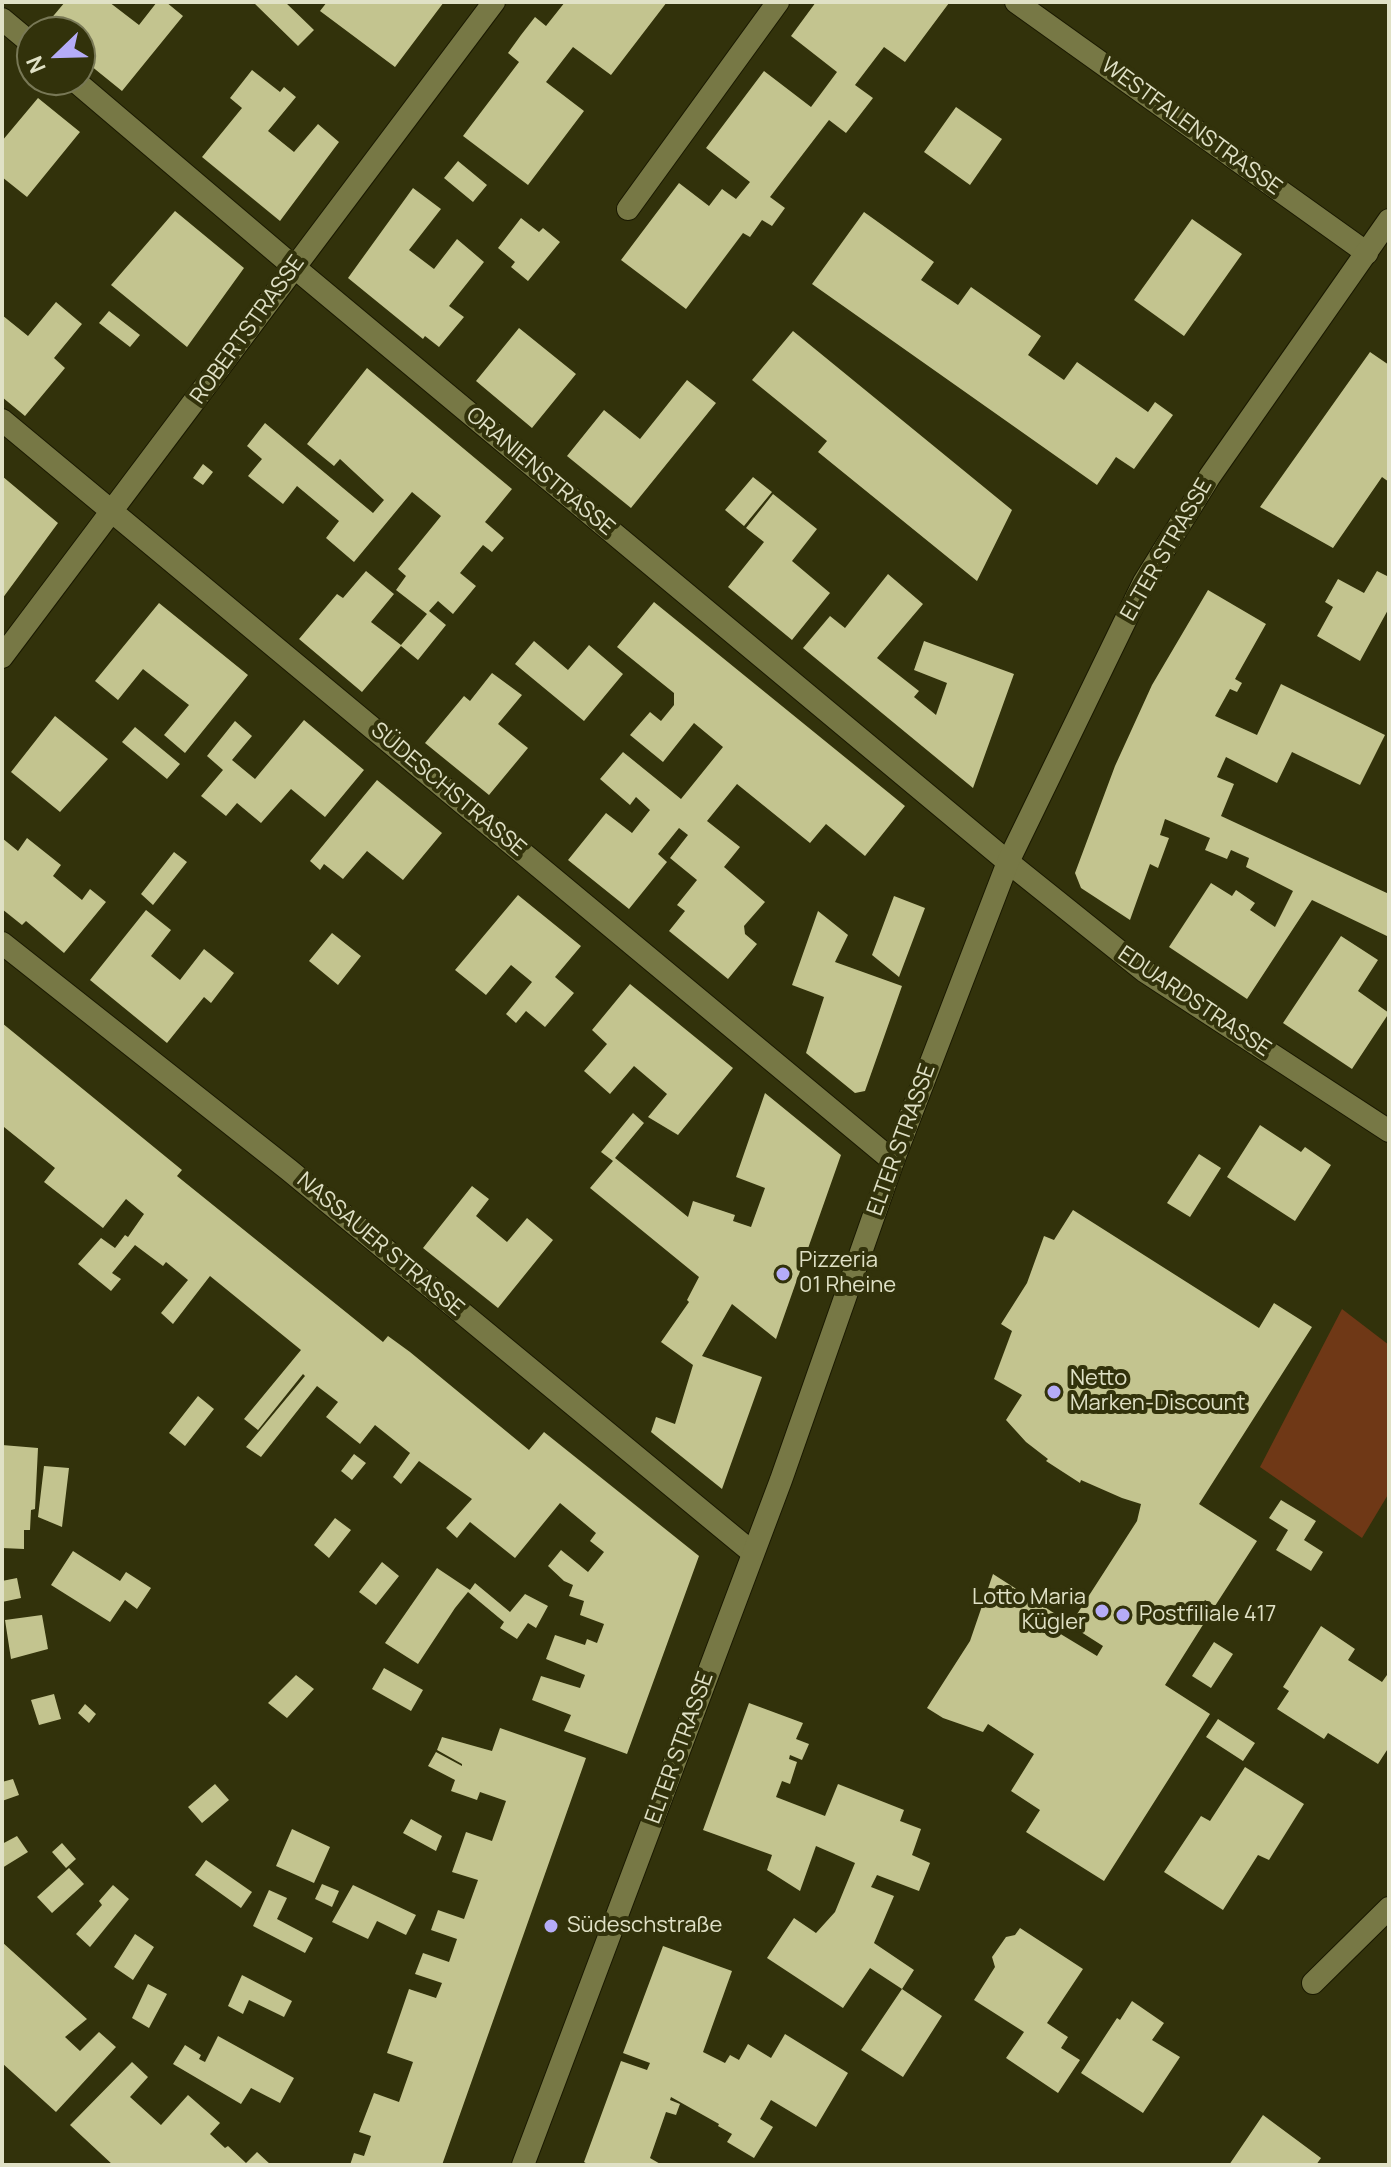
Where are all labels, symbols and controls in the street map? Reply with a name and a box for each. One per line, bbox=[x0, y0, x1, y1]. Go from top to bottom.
north arrow bbox=[16, 16, 96, 96]
text: N bbox=[19, 51, 53, 78]
street label: WESTFALENSTRASSE bbox=[1096, 53, 1286, 201]
street label: ROBERTSTRASSE bbox=[185, 251, 311, 409]
street label: ORANIENSTRASSE bbox=[460, 402, 620, 542]
street label: ELTER STRASSE bbox=[1116, 474, 1218, 626]
street label: SÜDESCHSTRASSE bbox=[365, 717, 531, 863]
street label: EDUARDSTRASSE bbox=[1113, 941, 1275, 1063]
street label: ELTER STRASSE bbox=[862, 1061, 942, 1219]
street label: NASSAUER STRASSE bbox=[291, 1167, 469, 1323]
place label: Pizzeria 01 Rheine bbox=[799, 1248, 896, 1300]
marker: Pizzeria 01 Rheine bbox=[774, 1265, 792, 1283]
place label: Netto Marken-Discount bbox=[1070, 1366, 1245, 1418]
marker: Netto Marken-Discount bbox=[1045, 1383, 1063, 1401]
place label: Lotto Maria Kügler bbox=[972, 1585, 1086, 1636]
marker: Lotto Maria Kügler bbox=[1093, 1602, 1111, 1620]
place label: Postfiliale 417 bbox=[1139, 1602, 1276, 1628]
marker: Postfiliale 417 bbox=[1114, 1606, 1132, 1624]
street label: ELTER STRASSE bbox=[640, 1669, 720, 1827]
place label: Südeschstraße bbox=[567, 1913, 722, 1939]
marker: Südeschstraße bbox=[542, 1917, 560, 1935]

